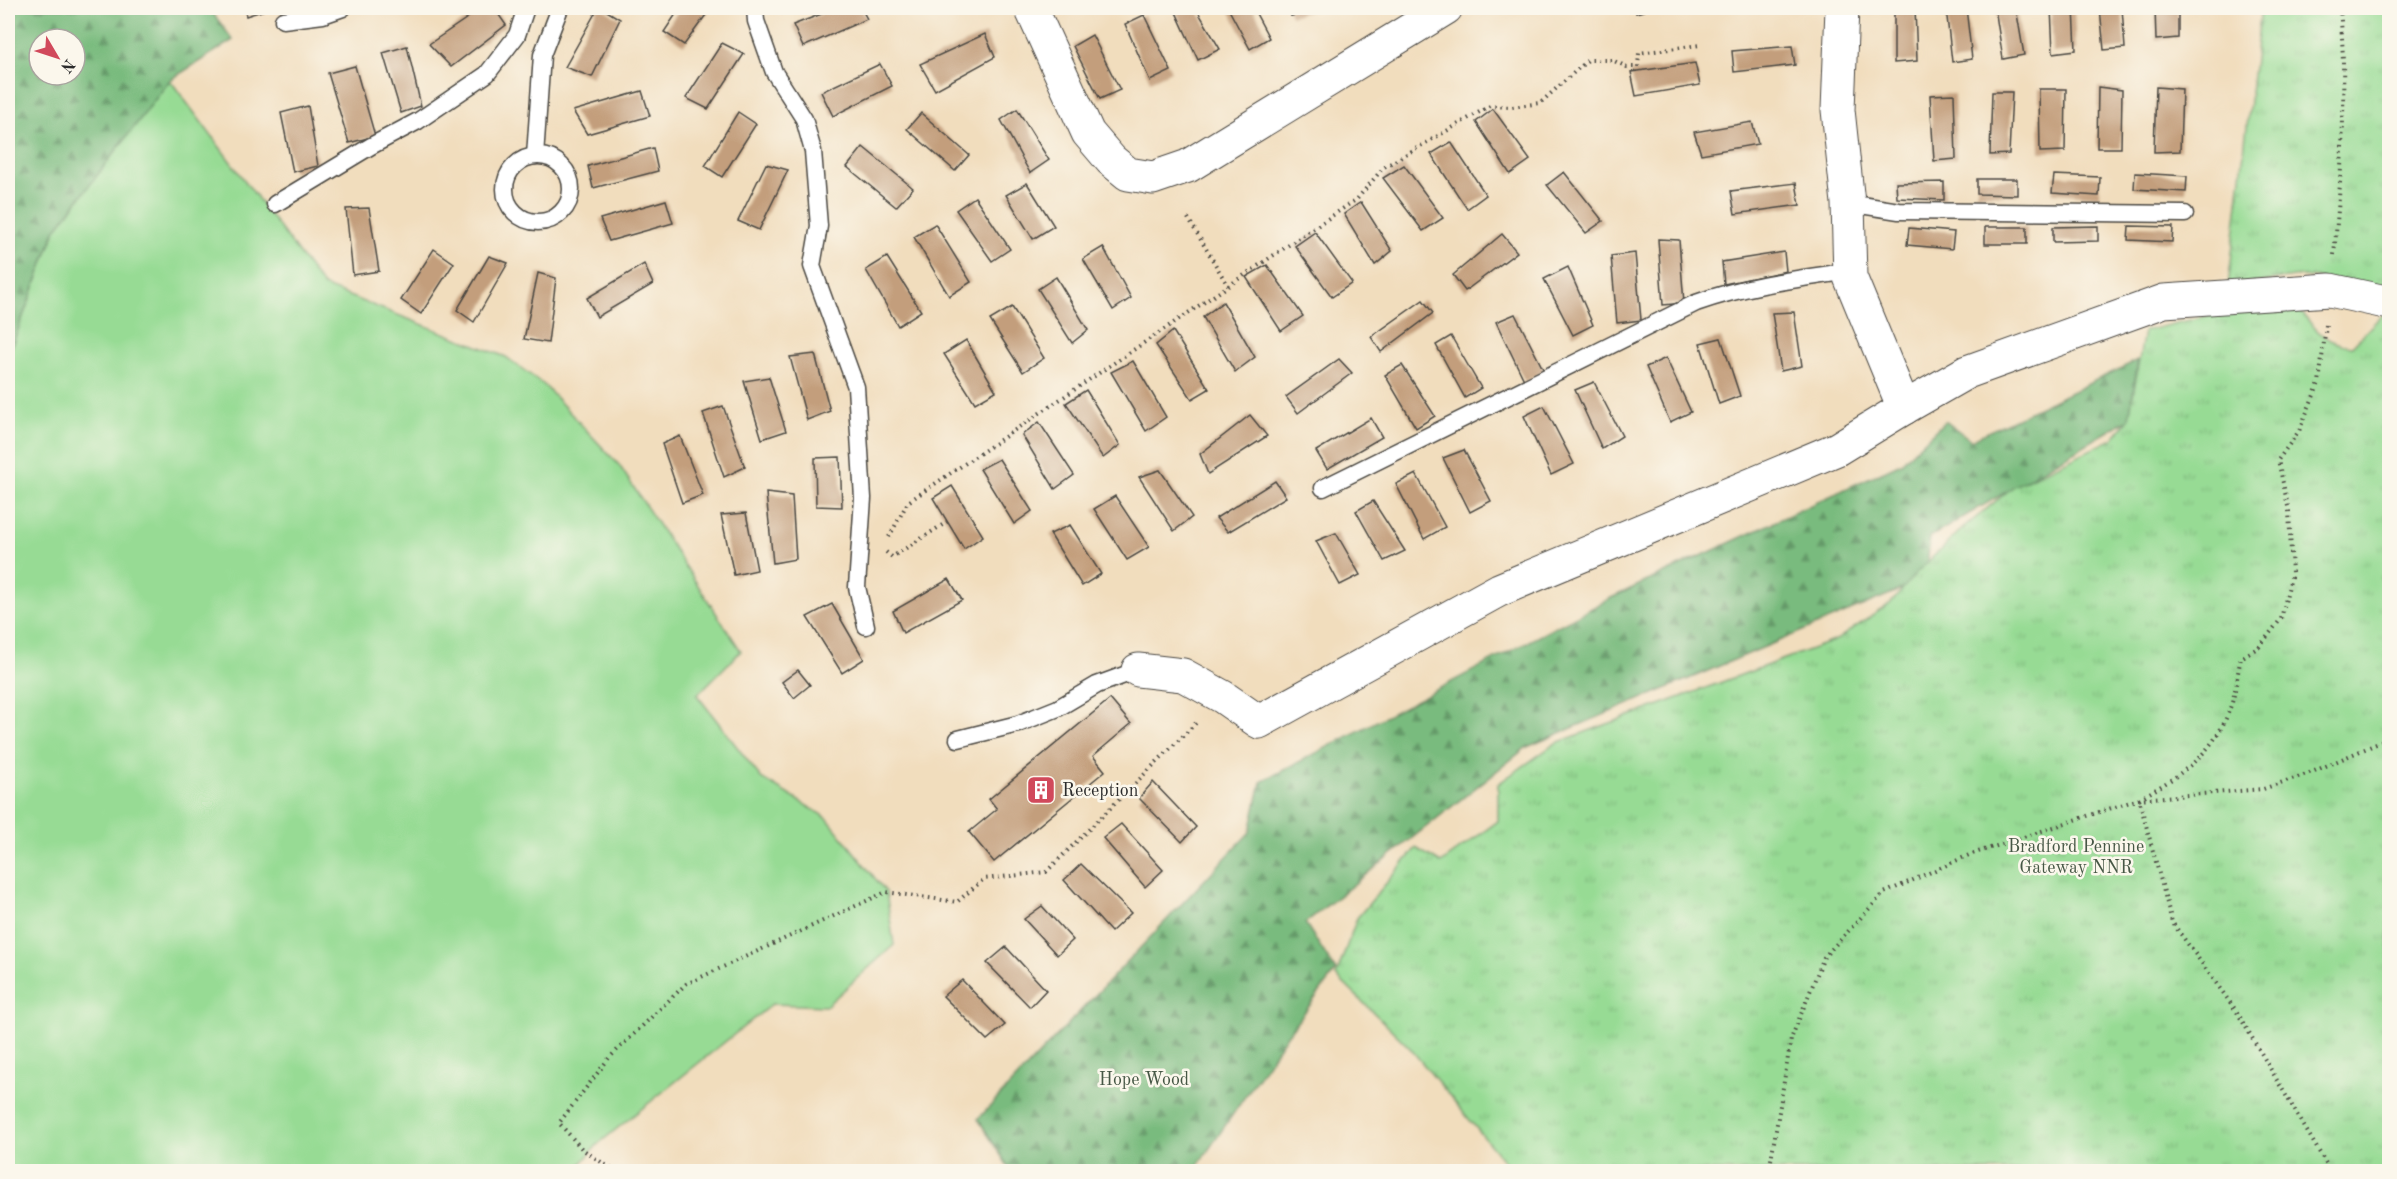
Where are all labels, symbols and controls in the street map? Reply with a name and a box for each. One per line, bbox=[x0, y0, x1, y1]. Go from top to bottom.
north arrow bbox=[27, 27, 87, 87]
text: N bbox=[57, 55, 77, 76]
building icon: Reception bbox=[1025, 774, 1057, 806]
place label: Reception bbox=[1062, 782, 1139, 800]
park label: Bradford Pennine Gateway NNR bbox=[2008, 838, 2144, 877]
park label: Hope Wood bbox=[1099, 1071, 1189, 1089]

